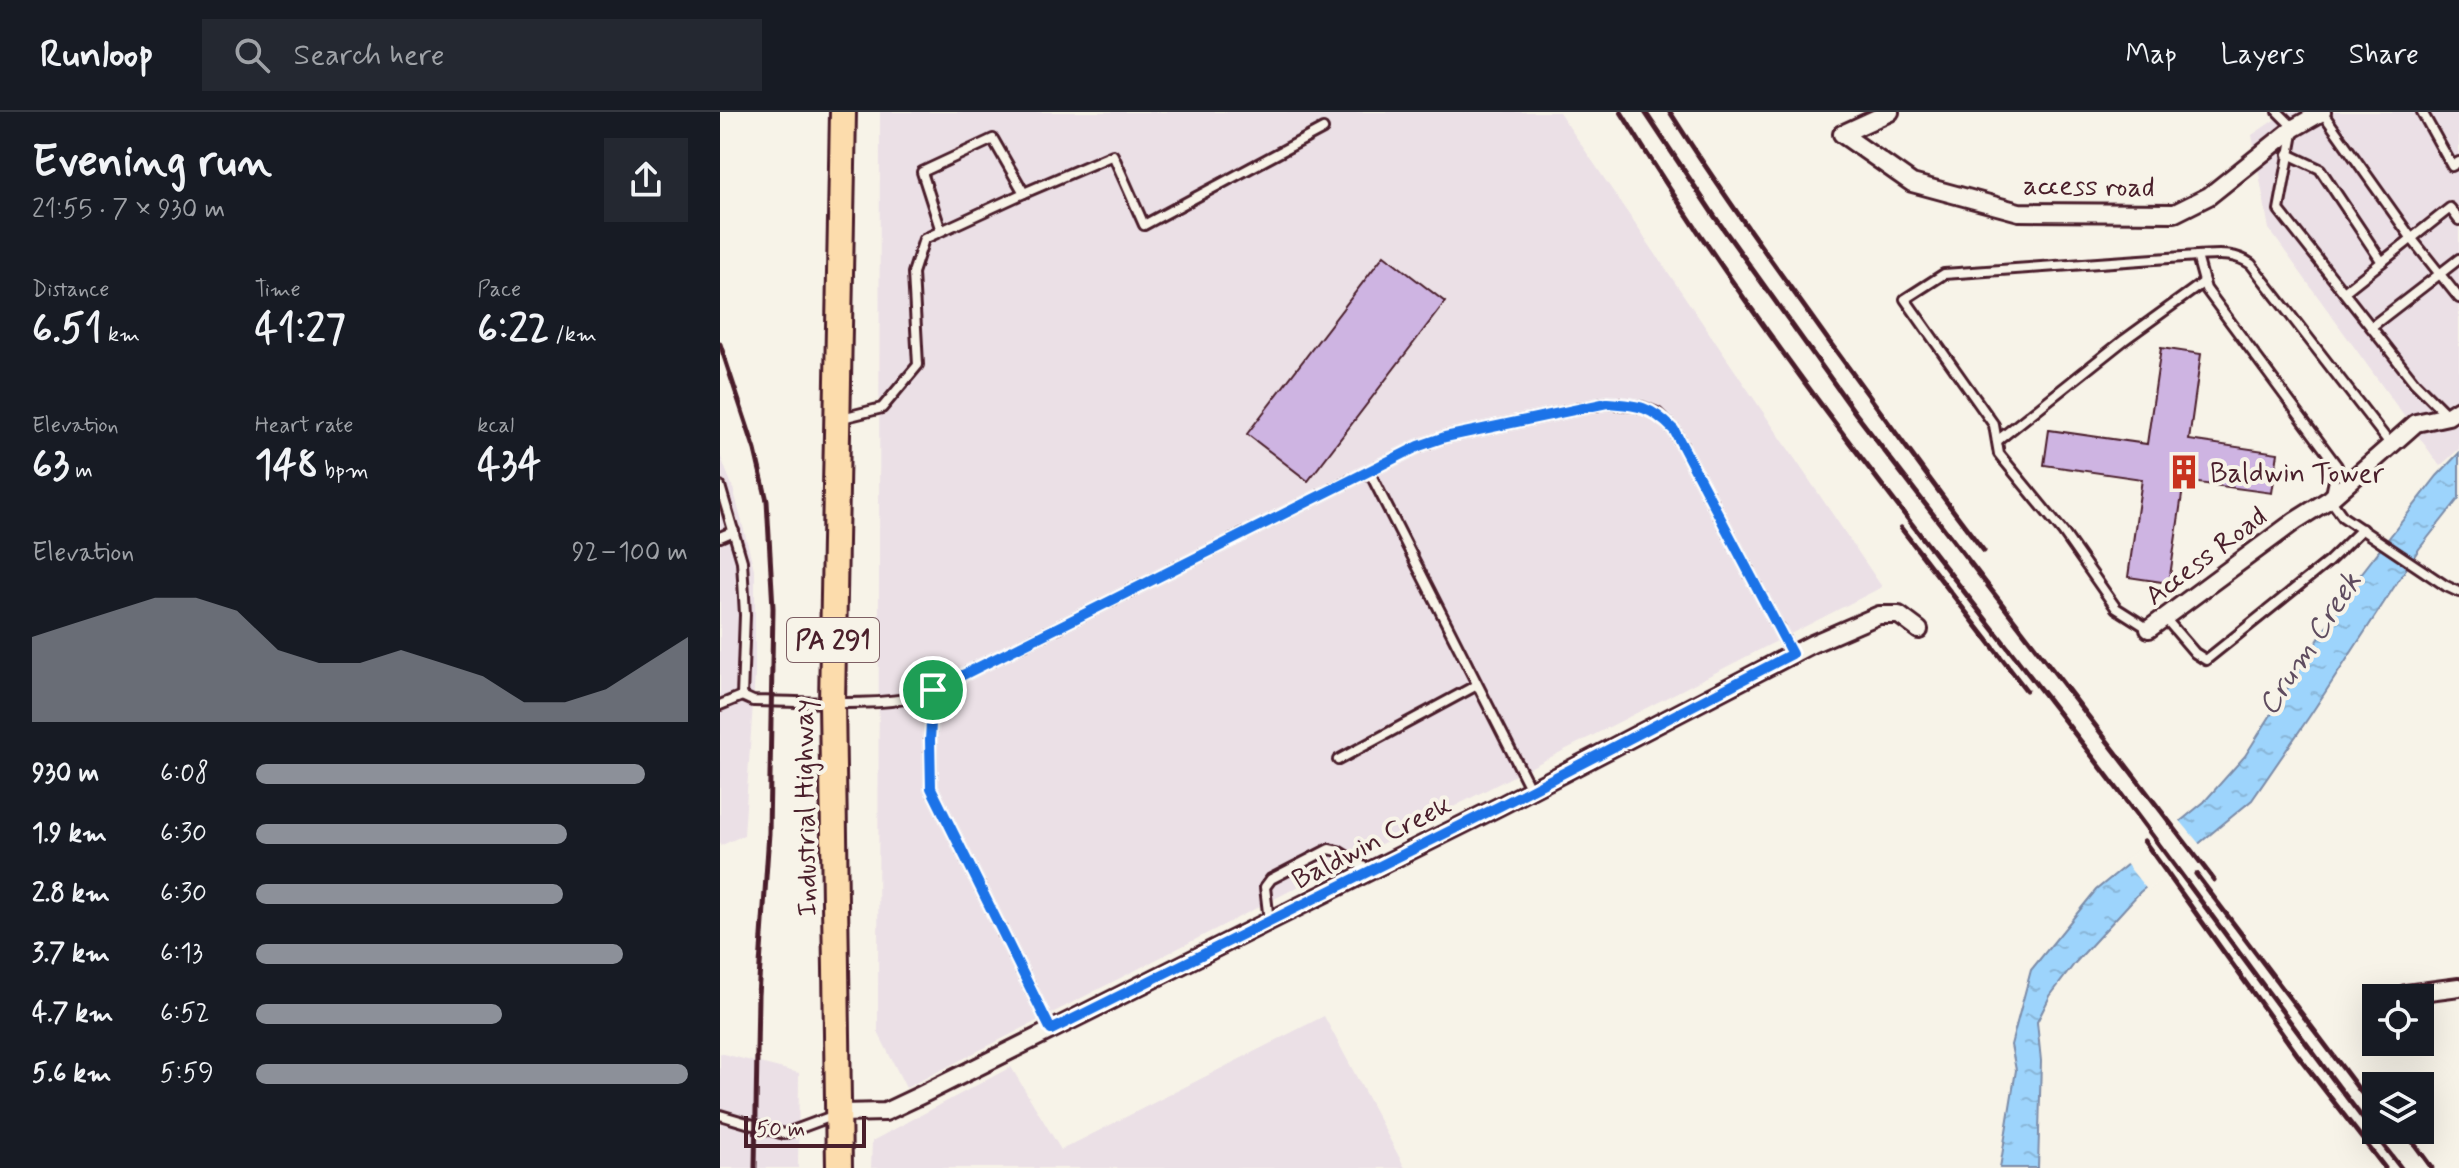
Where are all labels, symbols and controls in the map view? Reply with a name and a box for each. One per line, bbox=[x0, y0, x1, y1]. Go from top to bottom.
search box bbox=[202, 19, 762, 91]
text: Runloop bbox=[40, 31, 154, 80]
icon: search bbox=[230, 33, 274, 77]
text: Search here bbox=[294, 36, 445, 75]
text: Map bbox=[2126, 37, 2177, 74]
text: Layers bbox=[2221, 37, 2305, 74]
text: Share bbox=[2349, 37, 2419, 74]
text: Evening run bbox=[32, 134, 272, 192]
button: share bbox=[604, 138, 688, 222]
street label: access road bbox=[2023, 168, 2155, 207]
text: 21:55 · 7 × 930 m bbox=[32, 193, 225, 227]
text: Distance bbox=[32, 276, 109, 304]
text: Time bbox=[255, 276, 301, 304]
text: Pace bbox=[477, 276, 521, 304]
text: 6.51 bbox=[32, 304, 102, 356]
text: 41:27 bbox=[255, 304, 346, 356]
text: 6:22 bbox=[477, 304, 549, 356]
text: km bbox=[102, 321, 140, 349]
text: /km bbox=[549, 321, 597, 349]
text: Elevation bbox=[32, 412, 119, 440]
text: Heart rate bbox=[255, 412, 353, 440]
text: kcal bbox=[477, 412, 514, 440]
text: 63 bbox=[32, 440, 69, 492]
text: 148 bbox=[255, 440, 318, 492]
text: 434 bbox=[477, 440, 541, 492]
building icon: Baldwin Tower bbox=[2165, 453, 2203, 491]
place label: Baldwin Tower bbox=[2210, 456, 2384, 493]
text: m bbox=[69, 457, 93, 485]
text: bpm bbox=[318, 457, 369, 485]
street label: Access Road bbox=[2138, 499, 2275, 615]
text: Elevation bbox=[32, 536, 134, 570]
text: 92–100 m bbox=[572, 536, 688, 570]
water label: Crum Creek bbox=[2249, 565, 2371, 723]
road number: PA 291 bbox=[787, 618, 879, 662]
pin bbox=[899, 656, 967, 724]
icon: arrive bbox=[911, 668, 955, 712]
street label: Industrial Highway bbox=[786, 699, 827, 917]
text: 930 m bbox=[32, 757, 99, 791]
text: 6:08 bbox=[160, 757, 209, 791]
street label: Baldwin Creek bbox=[1286, 787, 1458, 899]
text: 1.9 km bbox=[32, 817, 107, 851]
text: 6:30 bbox=[160, 817, 207, 851]
text: 2.8 km bbox=[32, 877, 110, 911]
text: 6:30 bbox=[160, 877, 207, 911]
text: 3.7 km bbox=[32, 937, 110, 971]
text: 6:13 bbox=[160, 937, 203, 971]
map controls bbox=[2362, 984, 2434, 1144]
button: locate bbox=[2362, 984, 2434, 1056]
text: 4.7 km bbox=[32, 997, 113, 1031]
text: 6:52 bbox=[160, 997, 210, 1031]
text: 5.6 km bbox=[32, 1057, 111, 1091]
text: 5:59 bbox=[160, 1057, 214, 1091]
button: layers bbox=[2362, 1072, 2434, 1144]
scale bar bbox=[744, 1112, 866, 1148]
text: 50 m bbox=[756, 1116, 805, 1144]

